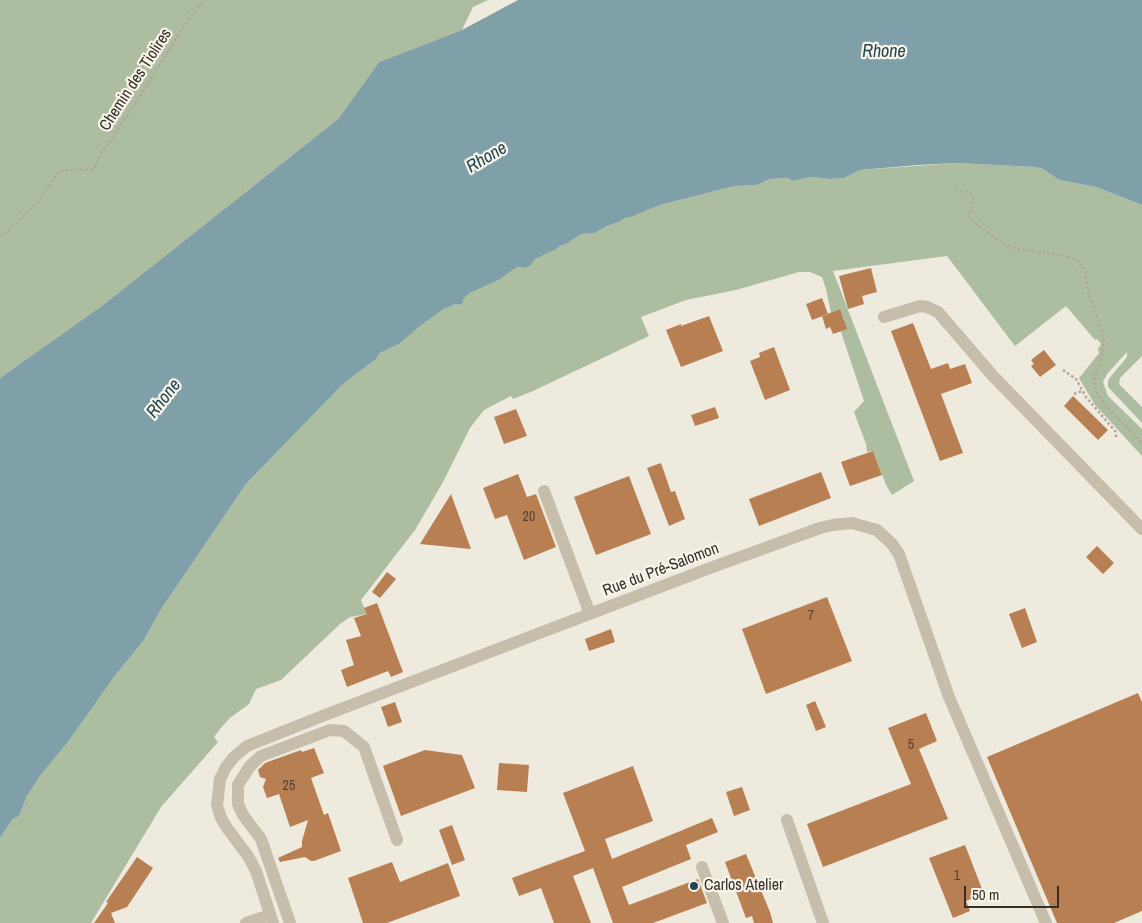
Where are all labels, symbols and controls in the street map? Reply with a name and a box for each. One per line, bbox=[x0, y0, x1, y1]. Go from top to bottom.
street label: Chemin des Tiolires bbox=[96, 25, 176, 135]
water label: Rhone bbox=[862, 41, 906, 63]
water label: Rhone bbox=[463, 138, 511, 178]
water label: Rhone bbox=[142, 375, 186, 423]
house number: 20 bbox=[523, 509, 535, 525]
street label: Rue du Pré-Salomon bbox=[600, 539, 722, 601]
house number: 7 bbox=[808, 608, 814, 624]
house number: 5 bbox=[908, 737, 914, 753]
house number: 25 bbox=[283, 778, 295, 794]
house number: 1 bbox=[954, 868, 960, 884]
place label: Carlos Atelier bbox=[704, 876, 783, 896]
scale bar bbox=[967, 876, 1062, 908]
marker: Carlos Atelier bbox=[688, 880, 700, 892]
text: 50 m bbox=[972, 884, 999, 905]

